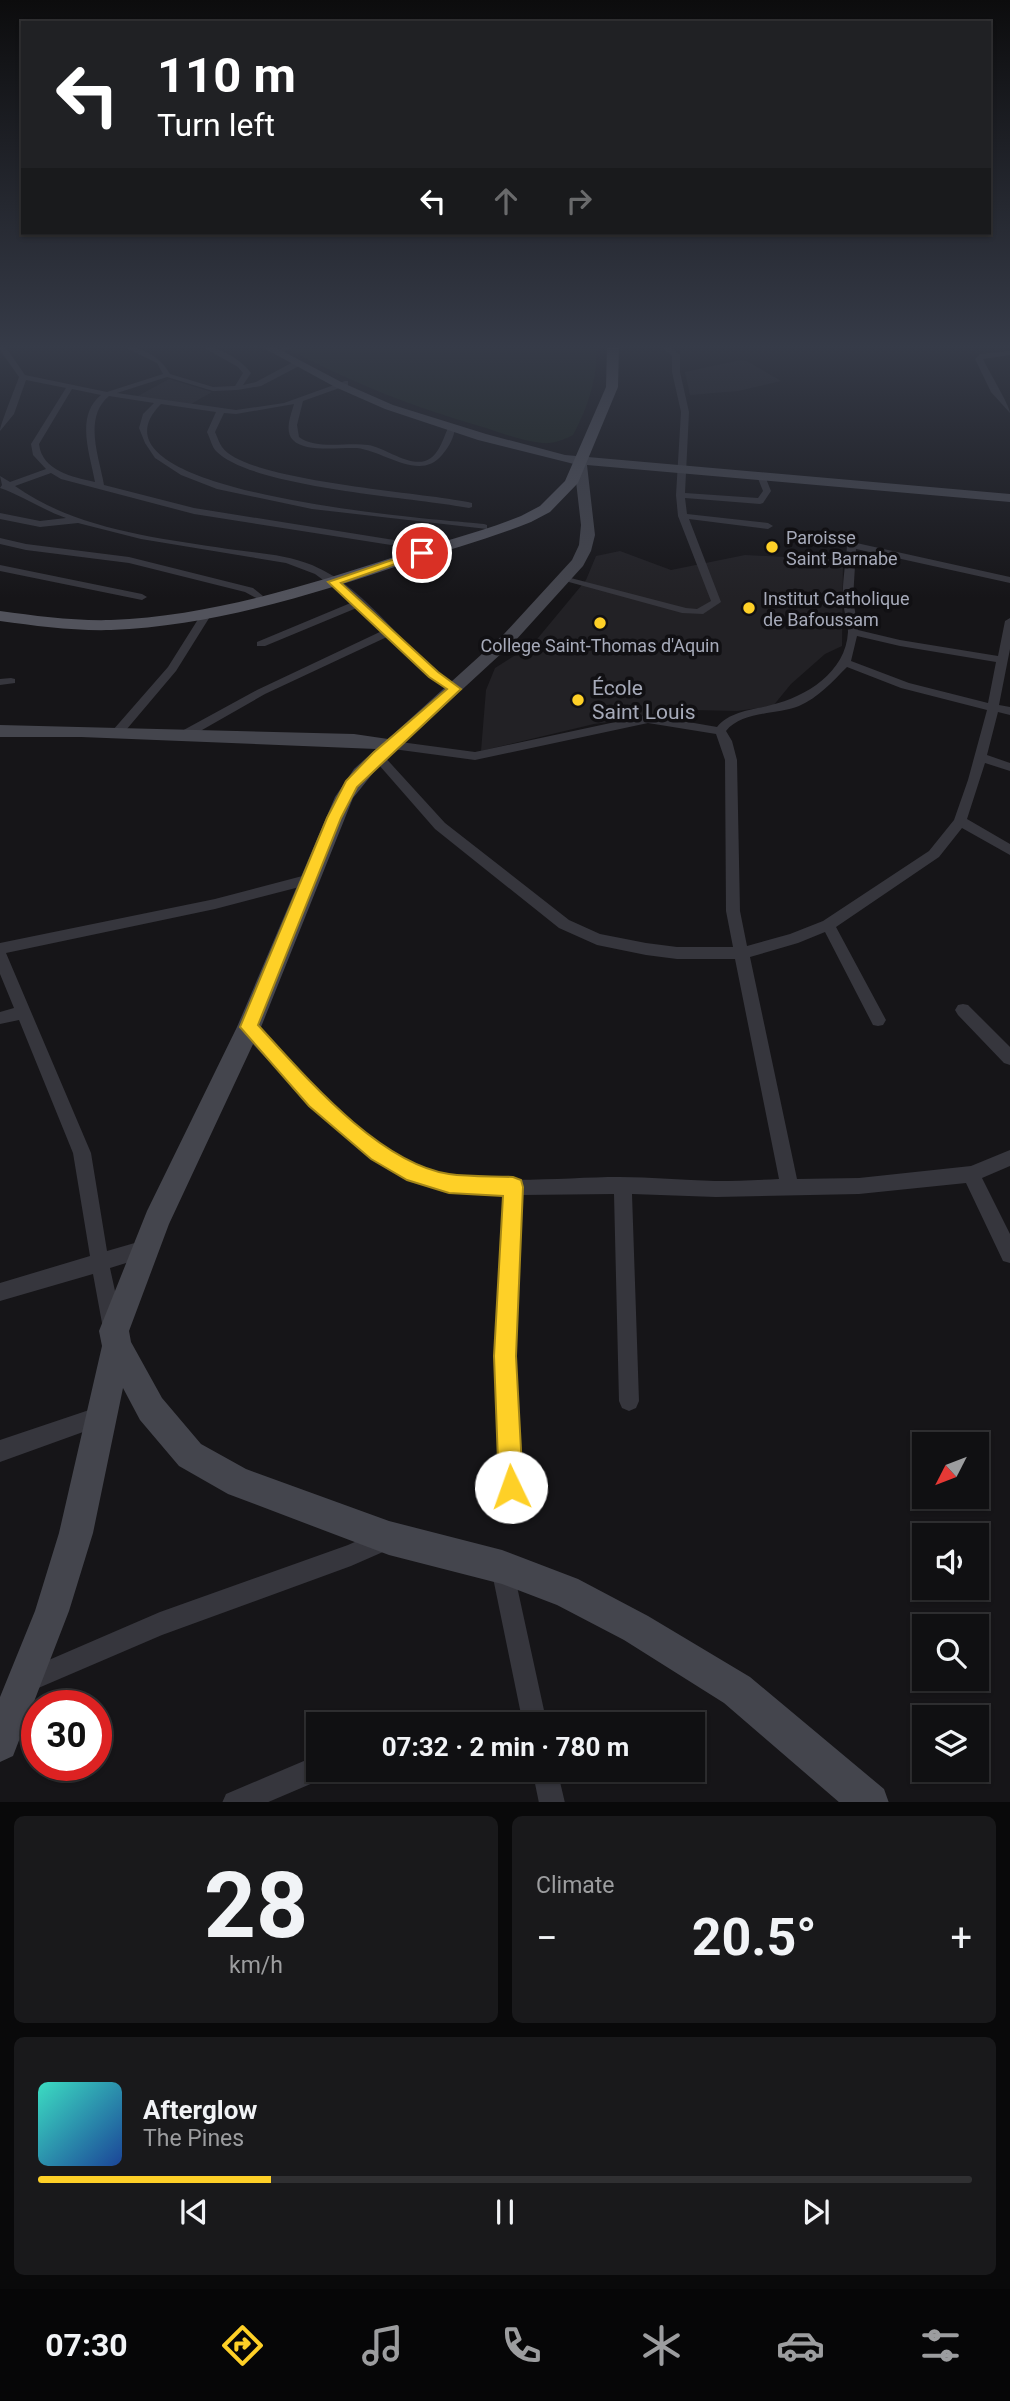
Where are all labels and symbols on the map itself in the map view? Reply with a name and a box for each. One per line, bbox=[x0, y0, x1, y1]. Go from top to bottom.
pin bbox=[392, 523, 452, 583]
place label: Paroisse Saint Barnabe bbox=[786, 527, 898, 569]
marker: Paroisse Saint Barnabe bbox=[764, 539, 780, 555]
place label: Institut Catholique de Bafoussam bbox=[763, 588, 910, 630]
marker: Institut Catholique de Bafoussam bbox=[741, 600, 757, 616]
marker: College Saint-Thomas d'Aquin bbox=[592, 615, 608, 631]
place label: College Saint-Thomas d'Aquin bbox=[481, 635, 719, 656]
place label: École Saint Louis bbox=[592, 676, 695, 724]
marker: École Saint Louis bbox=[570, 692, 586, 708]
north arrow bbox=[912, 1432, 989, 1508]
position arrow bbox=[474, 1450, 548, 1524]
speed limit sign: 30 bbox=[21, 1690, 112, 1781]

